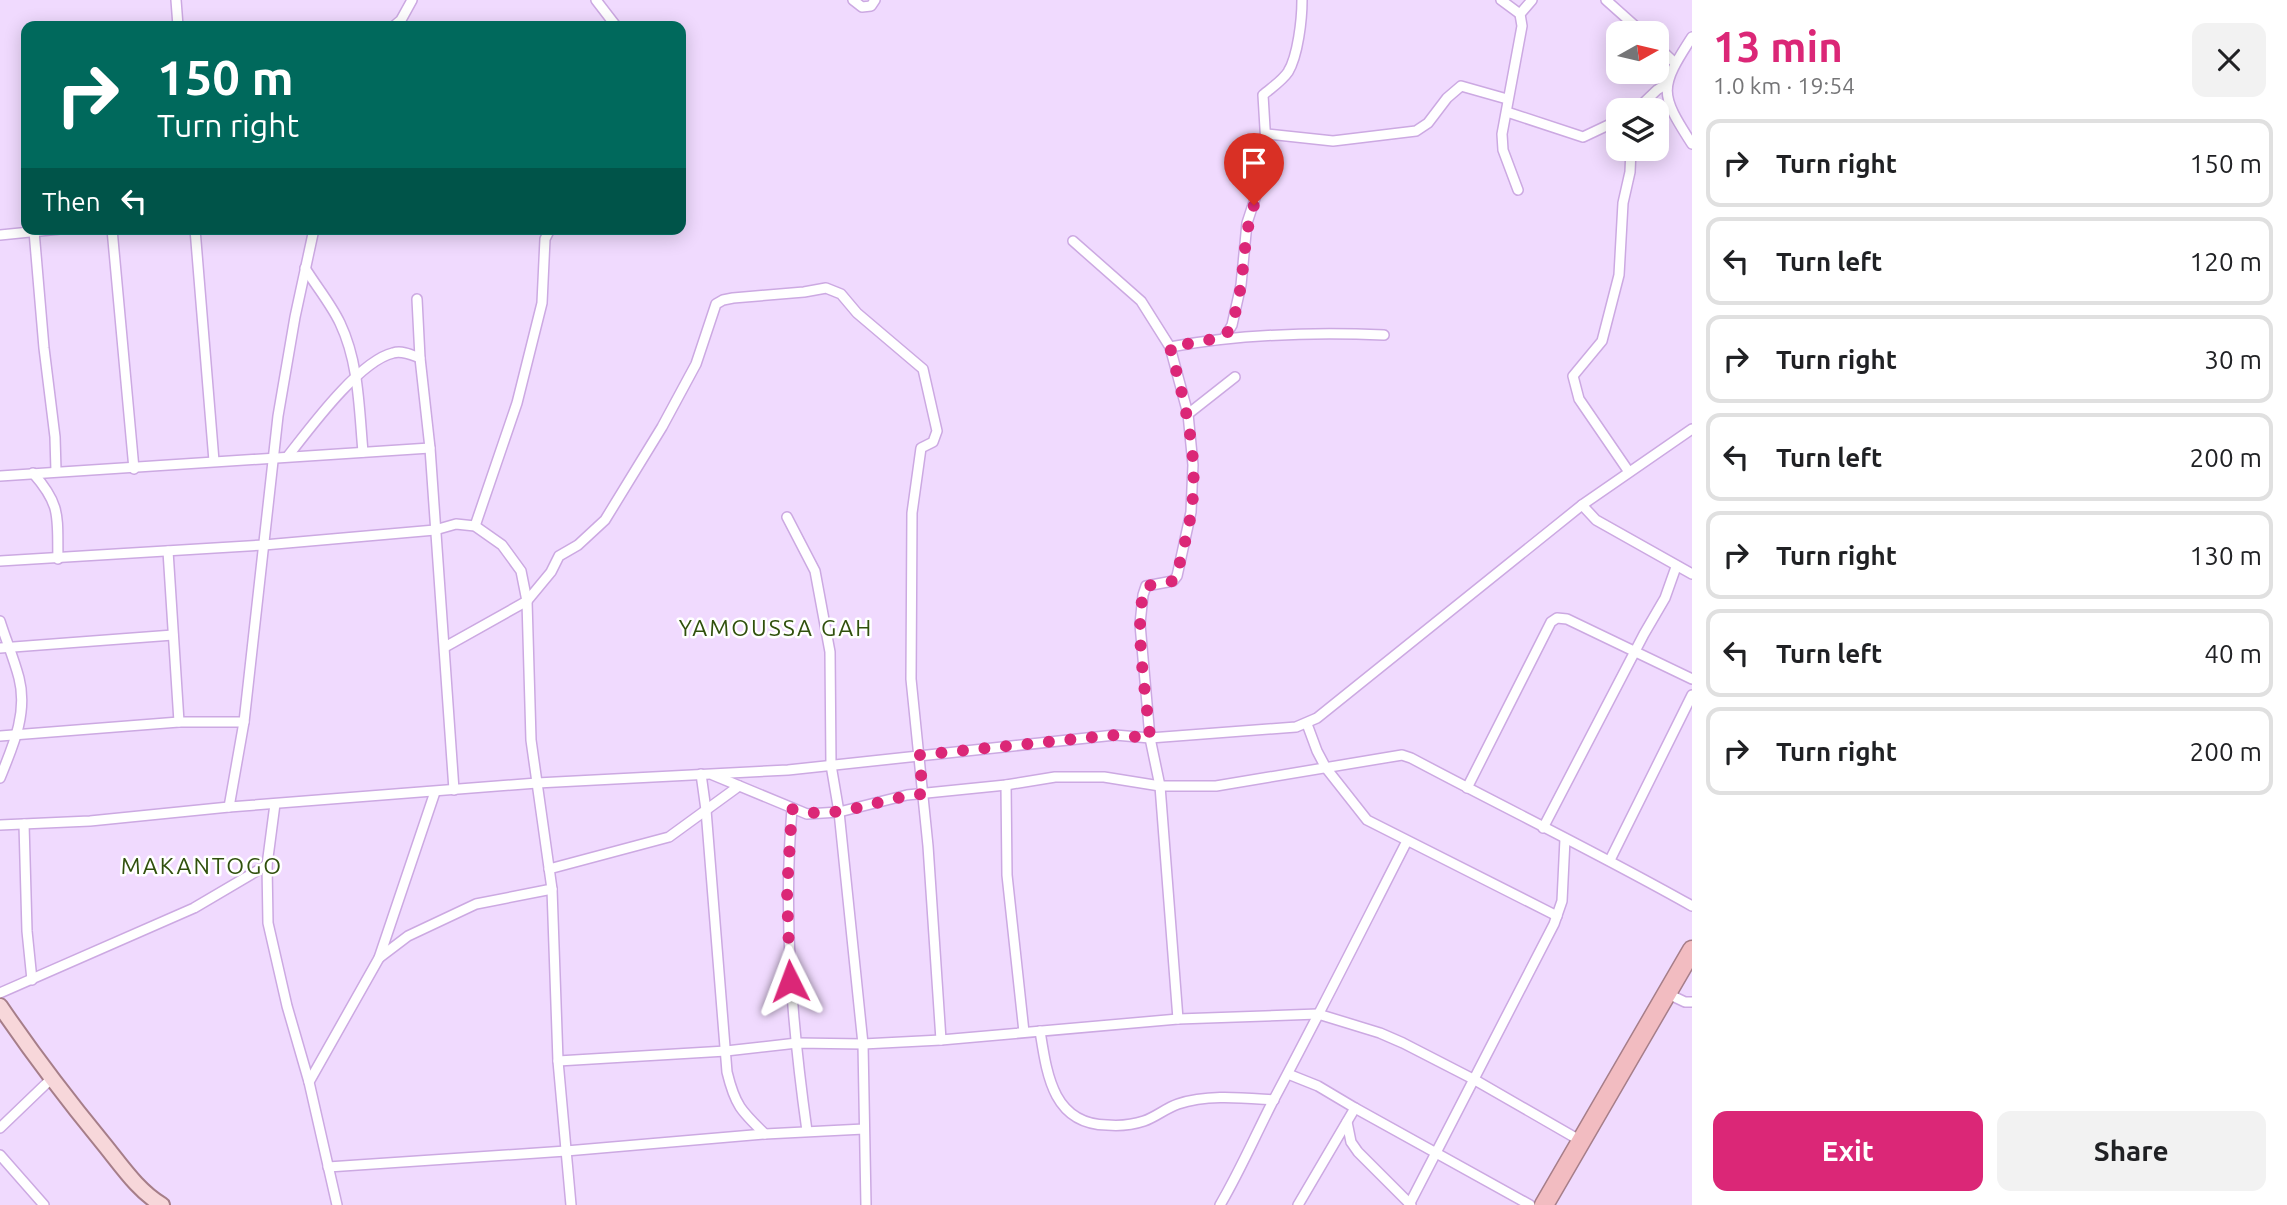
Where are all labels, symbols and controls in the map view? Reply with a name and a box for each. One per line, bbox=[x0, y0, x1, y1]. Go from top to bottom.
north arrow bbox=[1606, 21, 1670, 84]
map controls bbox=[1606, 21, 1669, 161]
text: 13 min bbox=[1713, 23, 1843, 70]
button: close bbox=[2192, 23, 2266, 97]
icon: right bbox=[42, 49, 133, 140]
text: 150 m bbox=[157, 49, 294, 104]
text: 1.0 km · 19:54 bbox=[1713, 73, 1855, 98]
button: layers bbox=[1606, 98, 1669, 161]
text: Turn right bbox=[157, 107, 299, 143]
pin bbox=[1224, 133, 1284, 205]
icon: arrive bbox=[1235, 144, 1273, 182]
icon: right bbox=[1717, 144, 1755, 182]
text: Turn right bbox=[1776, 149, 1897, 178]
text: 150 m bbox=[2190, 149, 2262, 178]
icon: left bbox=[115, 182, 153, 220]
text: Then bbox=[42, 187, 101, 216]
icon: left bbox=[1717, 242, 1755, 280]
text: Turn left bbox=[1776, 247, 1882, 276]
text: 120 m bbox=[2190, 247, 2262, 276]
icon: right bbox=[1717, 340, 1755, 378]
text: Turn right bbox=[1776, 345, 1897, 374]
text: 30 m bbox=[2204, 345, 2262, 374]
icon: left bbox=[1717, 438, 1755, 476]
text: Turn left bbox=[1776, 443, 1882, 472]
text: 200 m bbox=[2190, 443, 2262, 472]
icon: right bbox=[1717, 536, 1755, 574]
text: Turn right bbox=[1776, 541, 1897, 570]
text: 130 m bbox=[2190, 541, 2262, 570]
district label: YAMOUSSA GAH bbox=[679, 615, 873, 640]
icon: left bbox=[1717, 634, 1755, 672]
text: Turn left bbox=[1776, 639, 1882, 668]
text: 40 m bbox=[2204, 639, 2262, 668]
icon: right bbox=[1717, 732, 1755, 770]
text: Turn right bbox=[1776, 737, 1897, 766]
text: 200 m bbox=[2190, 737, 2262, 766]
district label: MAKANTOGO bbox=[121, 853, 283, 878]
position arrow bbox=[753, 944, 827, 1018]
button: Exit bbox=[1713, 1111, 1983, 1191]
button: Share bbox=[1997, 1111, 2266, 1191]

